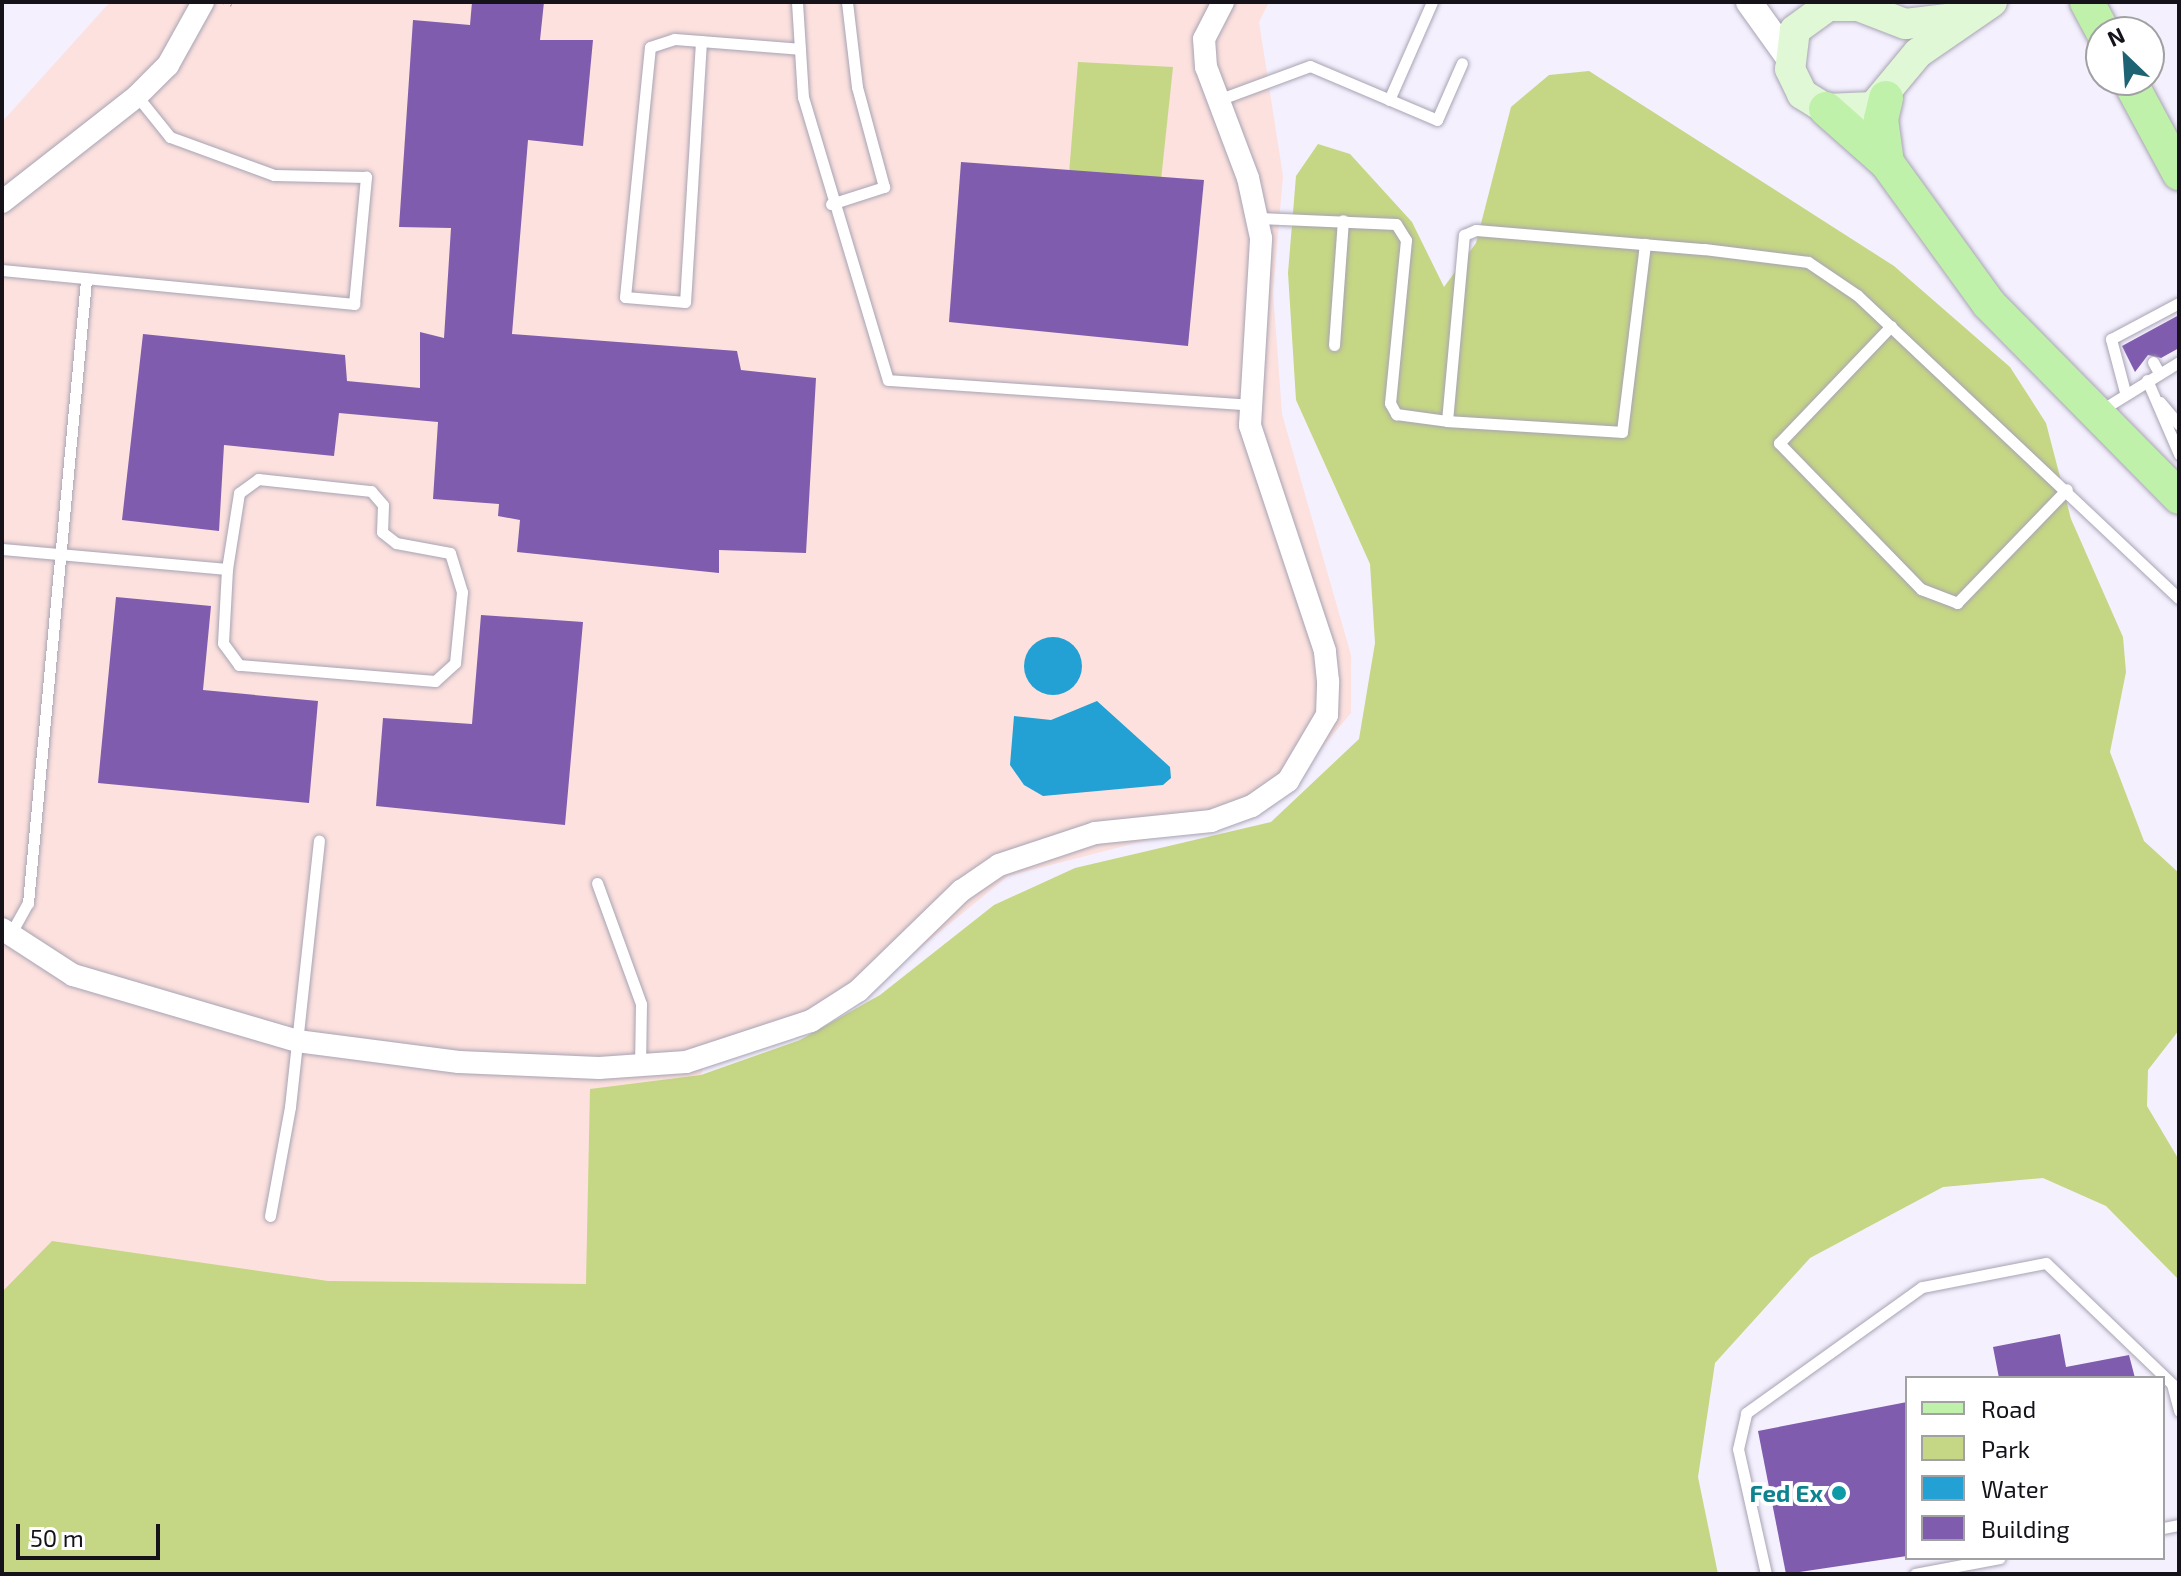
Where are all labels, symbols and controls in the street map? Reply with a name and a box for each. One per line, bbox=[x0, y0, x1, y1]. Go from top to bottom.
north arrow bbox=[2085, 16, 2165, 96]
text: N bbox=[2103, 21, 2128, 51]
legend bbox=[1905, 1376, 2165, 1560]
text: Road bbox=[1981, 1394, 2036, 1423]
text: Park bbox=[1981, 1434, 2030, 1463]
text: Water bbox=[1981, 1474, 2048, 1503]
place label: Fed Ex bbox=[1749, 1479, 1823, 1507]
marker: Fed Ex bbox=[1830, 1484, 1848, 1502]
scale bar bbox=[20, 1508, 164, 1558]
text: Building bbox=[1981, 1514, 2070, 1543]
text: 50 m bbox=[30, 1523, 84, 1552]

